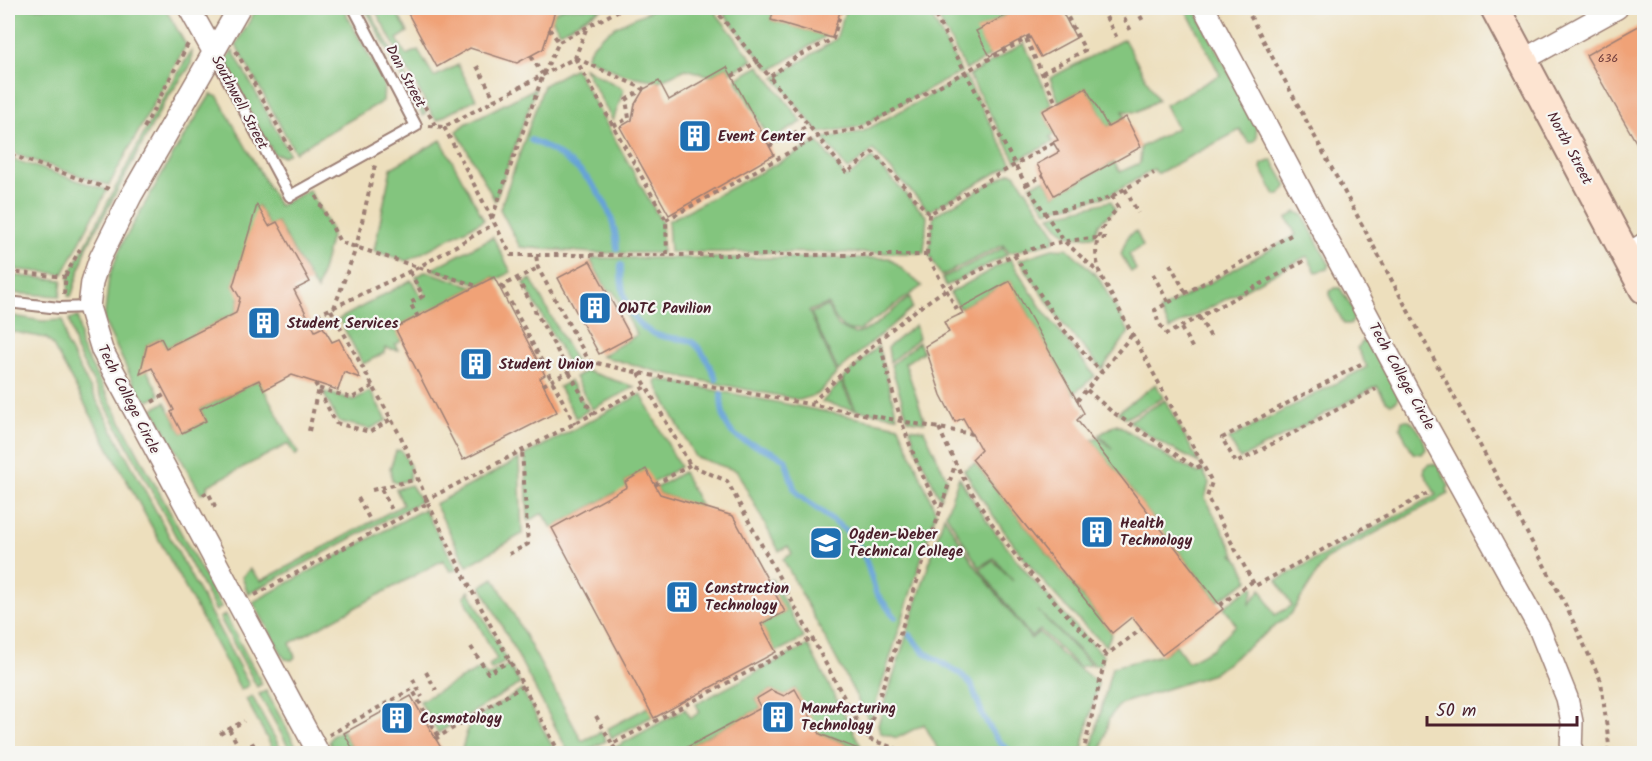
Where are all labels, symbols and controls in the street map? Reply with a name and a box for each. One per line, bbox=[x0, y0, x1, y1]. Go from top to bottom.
street label: Dan Street bbox=[378, 40, 432, 113]
house number: 636 bbox=[1598, 49, 1618, 68]
street label: Southwell Street bbox=[204, 51, 274, 154]
street label: North Street bbox=[1540, 108, 1599, 190]
building icon: Event Center bbox=[677, 118, 713, 154]
place label: Event Center bbox=[718, 125, 806, 149]
building icon: OWTC Pavilion bbox=[577, 290, 613, 326]
place label: OWTC Pavilion bbox=[618, 297, 711, 321]
building icon: Student Services bbox=[246, 305, 282, 341]
place label: Student Services bbox=[287, 312, 399, 336]
street label: Tech College Circle bbox=[1362, 318, 1441, 435]
street label: Tech College Circle bbox=[90, 341, 166, 459]
building icon: Student Union bbox=[458, 346, 494, 382]
place label: Student Union bbox=[499, 353, 594, 377]
place label: Health Technology bbox=[1120, 512, 1192, 553]
building icon: Health Technology bbox=[1079, 514, 1115, 550]
place label: Ogden-Weber Technical College bbox=[849, 523, 964, 564]
school or university icon: Ogden-Weber Technical College bbox=[808, 525, 844, 561]
place label: Construction Technology bbox=[705, 577, 789, 618]
building icon: Construction Technology bbox=[664, 579, 700, 615]
scale bar bbox=[1427, 689, 1577, 727]
place label: Manufacturing Technology bbox=[801, 697, 896, 738]
text: 50 m bbox=[1436, 697, 1476, 726]
building icon: Manufacturing Technology bbox=[760, 699, 796, 735]
building icon: Cosmotology bbox=[379, 700, 415, 736]
place label: Cosmotology bbox=[420, 707, 502, 731]

